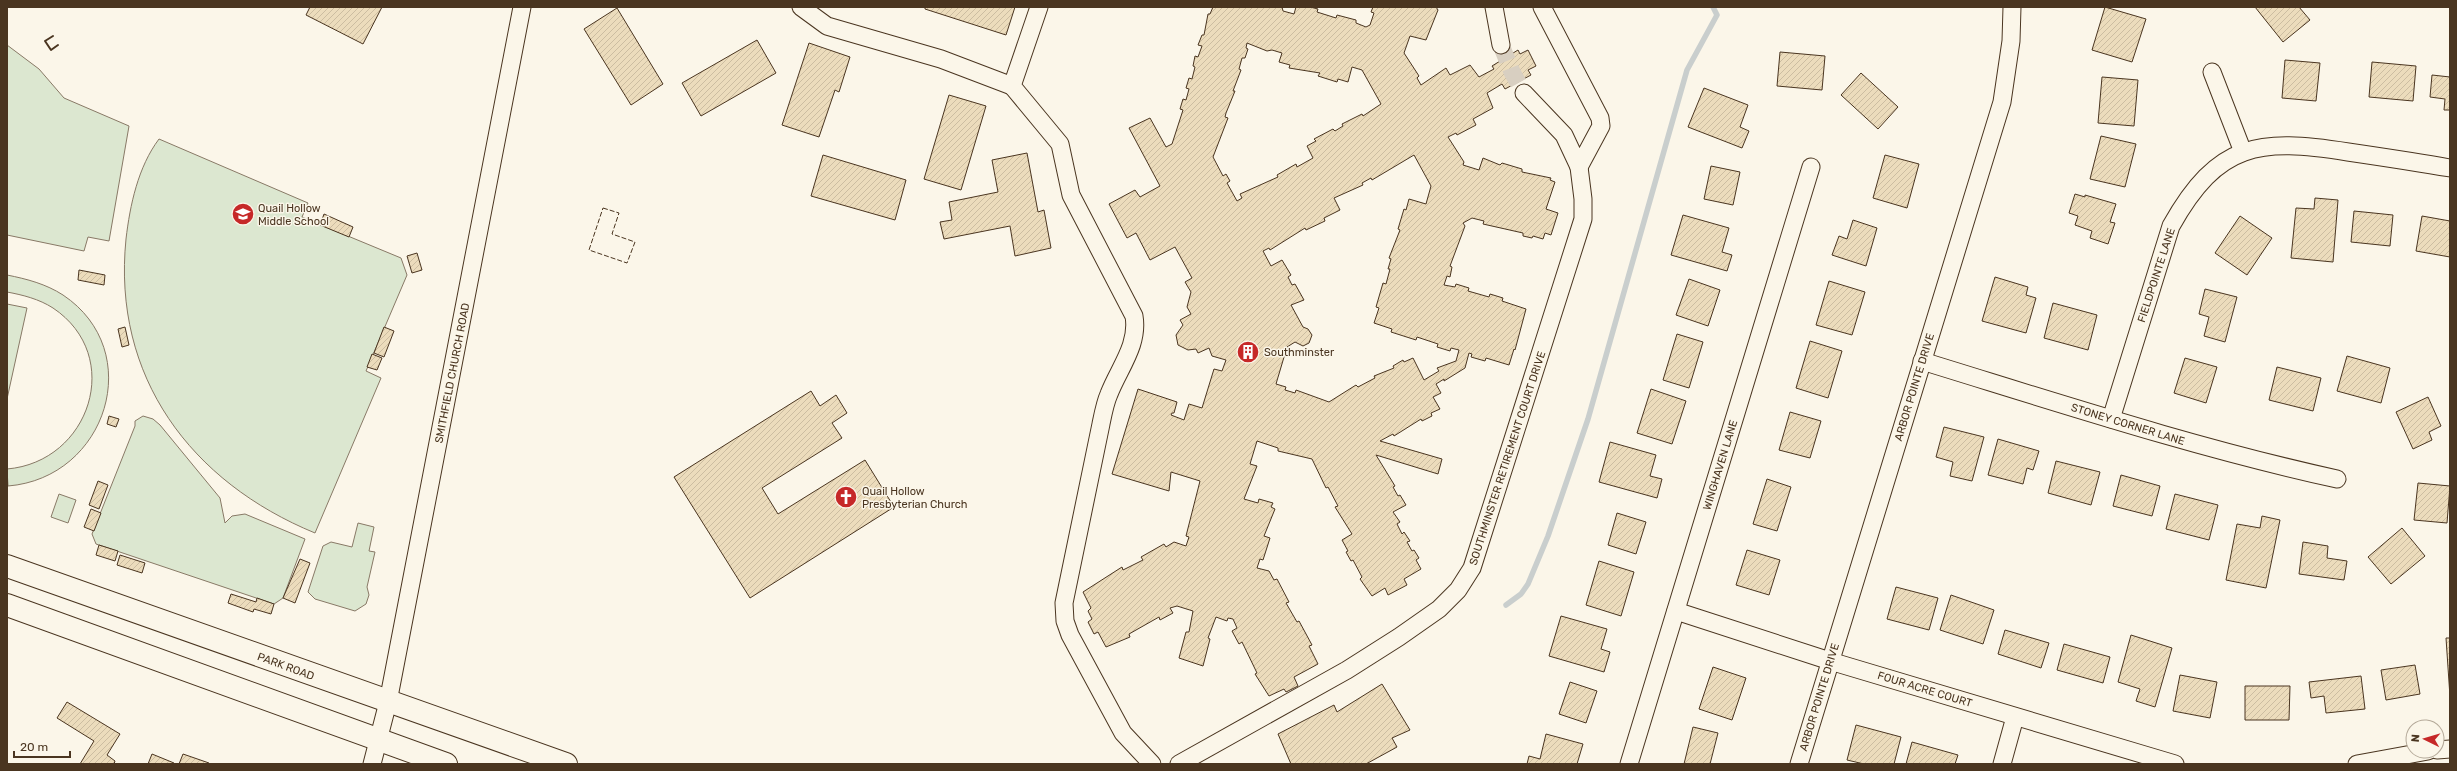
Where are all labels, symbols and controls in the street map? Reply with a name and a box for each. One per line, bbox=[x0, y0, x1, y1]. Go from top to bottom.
school or university icon: Quail Hollow Middle School bbox=[230, 201, 256, 227]
place label: Quail Hollow Middle School bbox=[258, 202, 329, 228]
street label: FIELDPOINTE LANE bbox=[2135, 226, 2178, 324]
street label: SMITHFIELD CHURCH ROAD bbox=[432, 302, 472, 444]
street label: ARBOR POINTE DRIVE bbox=[1892, 331, 1937, 443]
building icon: Southminster bbox=[1235, 339, 1261, 365]
place label: Southminster bbox=[1264, 346, 1335, 359]
street label: SOUTHMINSTER RETIREMENT COURT DRIVE bbox=[1467, 349, 1548, 567]
street label: STONEY CORNER LANE bbox=[2069, 401, 2187, 448]
street label: WINGHAVEN LANE bbox=[1701, 418, 1740, 512]
church icon: Quail Hollow Presbyterian Church bbox=[833, 484, 859, 510]
place label: Quail Hollow Presbyterian Church bbox=[862, 485, 968, 511]
street label: ARBOR POINTE DRIVE bbox=[1797, 641, 1842, 753]
street label: PARK ROAD bbox=[255, 650, 316, 683]
street label: FOUR ACRE COURT bbox=[1876, 669, 1974, 710]
north arrow bbox=[2405, 719, 2445, 759]
scale bar bbox=[14, 733, 70, 759]
text: N bbox=[2409, 734, 2422, 743]
text: 20 m bbox=[20, 740, 48, 754]

